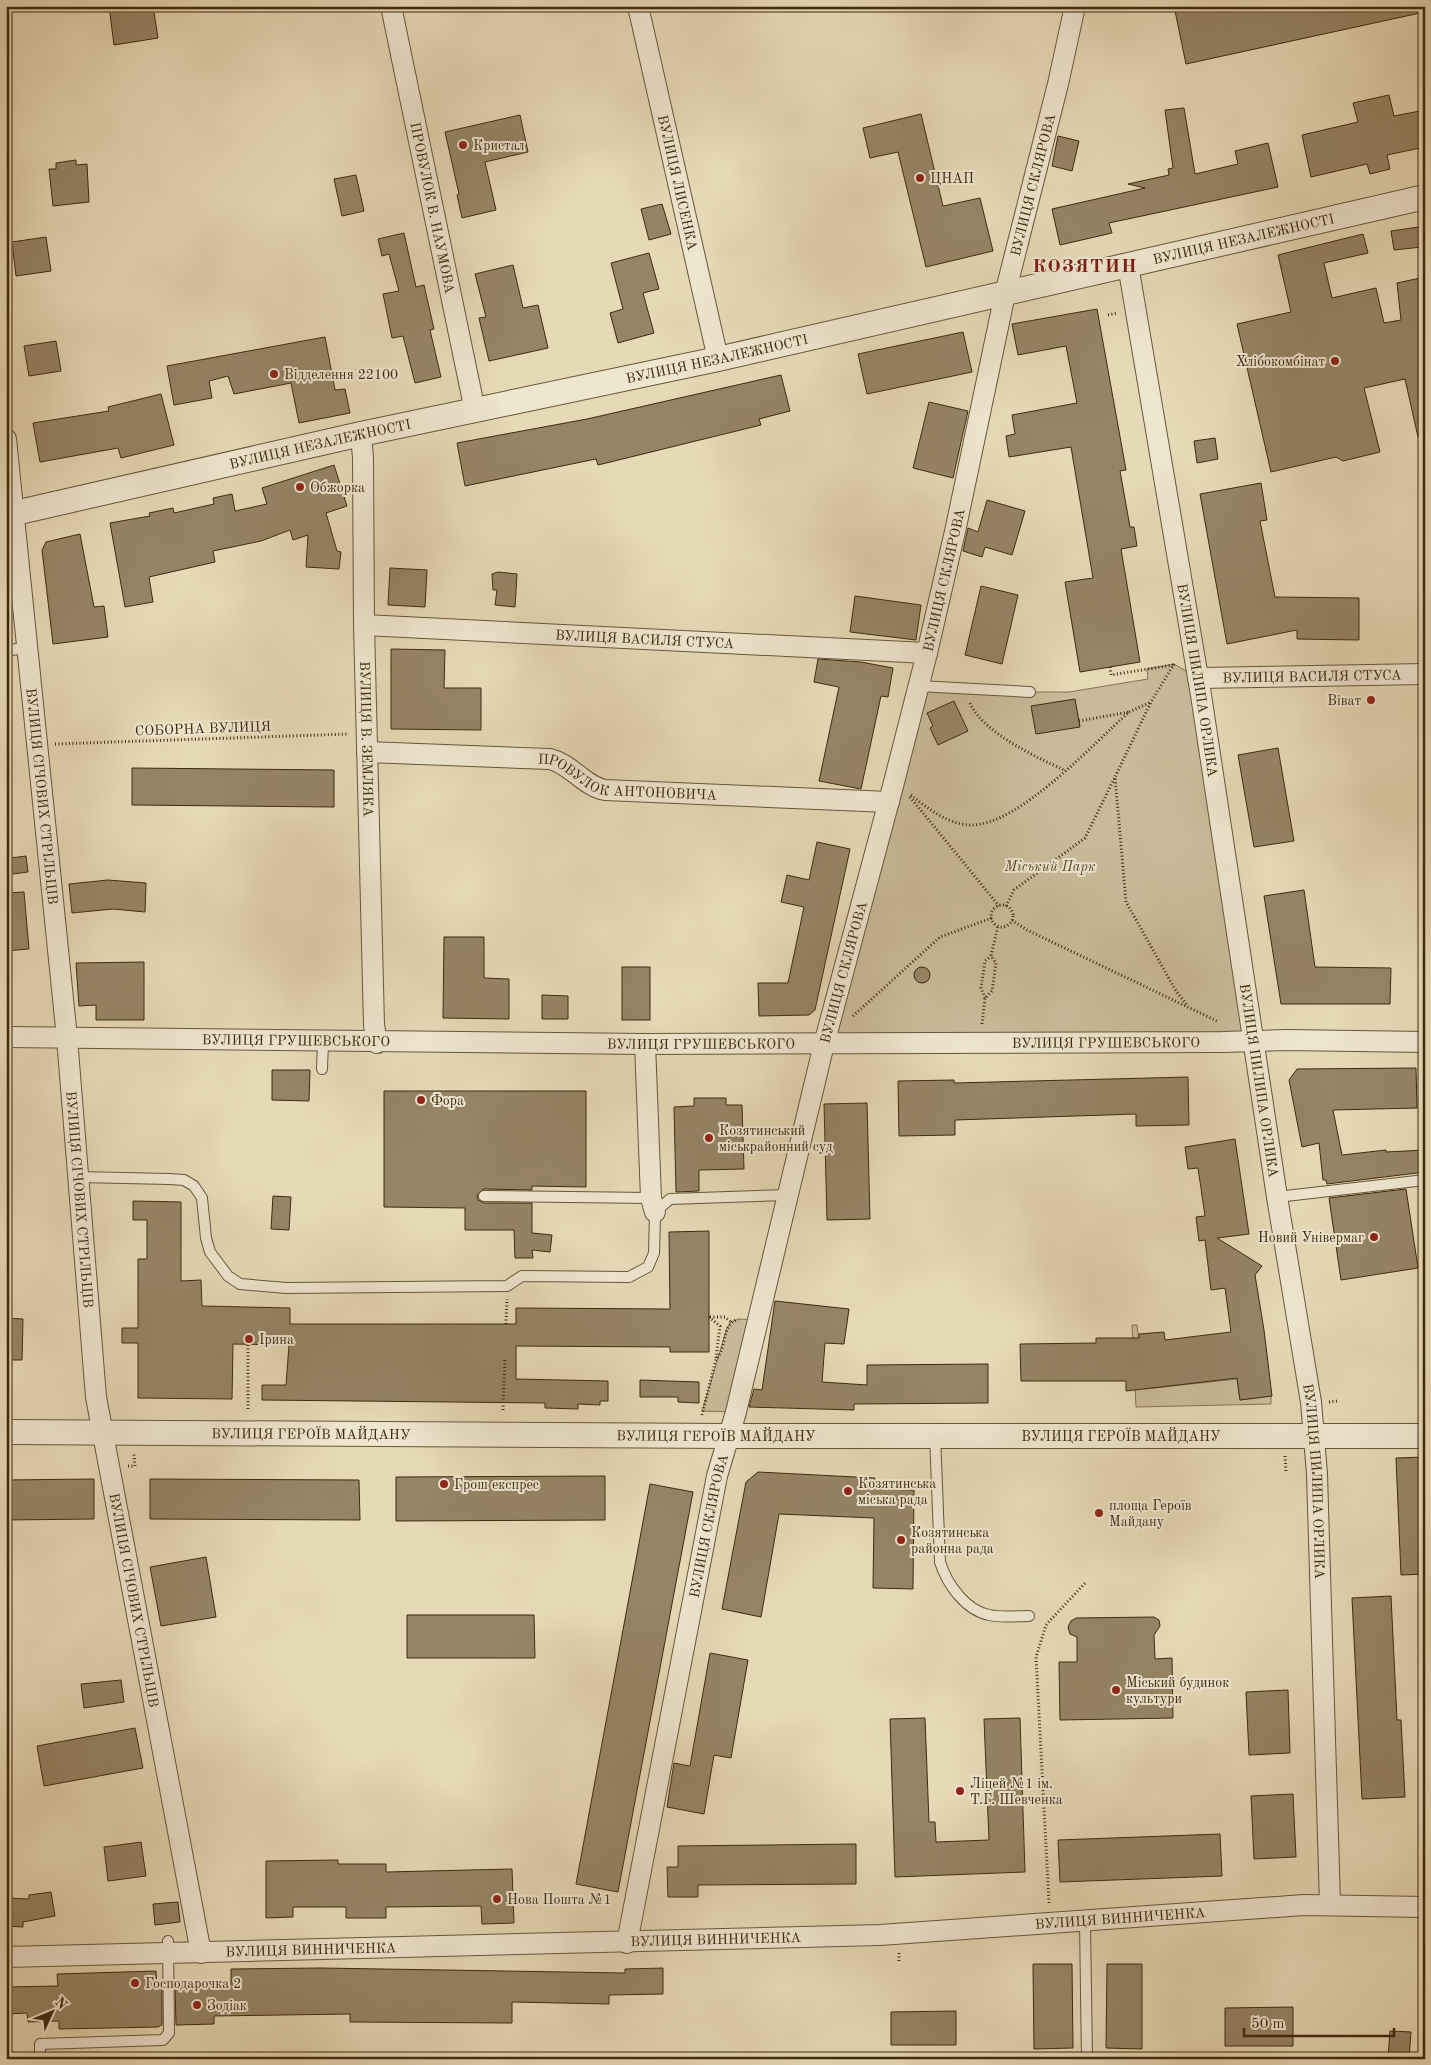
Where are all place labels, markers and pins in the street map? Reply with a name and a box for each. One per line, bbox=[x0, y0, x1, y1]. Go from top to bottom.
marker: Кристал bbox=[457, 139, 469, 151]
place label: Кристал bbox=[473, 139, 525, 153]
marker: ЦНАП bbox=[914, 172, 926, 184]
place label: ЦНАП bbox=[930, 172, 974, 186]
place label: Хлібокомбінат bbox=[1236, 355, 1325, 369]
marker: Хлібокомбінат bbox=[1329, 355, 1341, 367]
marker: Відделення 22100 bbox=[268, 368, 280, 380]
place label: Відделення 22100 bbox=[284, 368, 398, 382]
marker: Обжорка bbox=[294, 481, 306, 493]
place label: Обжорка bbox=[310, 481, 365, 495]
place label: Віват bbox=[1327, 694, 1361, 708]
marker: Віват bbox=[1365, 694, 1377, 706]
marker: Фора bbox=[415, 1094, 427, 1106]
place label: Фора bbox=[431, 1094, 464, 1108]
place label: Козятинський міськрайонний суд bbox=[719, 1124, 833, 1154]
marker: Козятинський міськрайонний суд bbox=[703, 1132, 715, 1144]
place label: Новий Універмаг bbox=[1258, 1231, 1364, 1245]
marker: Новий Універмаг bbox=[1368, 1231, 1380, 1243]
marker: Ірина bbox=[243, 1333, 255, 1345]
place label: Ірина bbox=[259, 1333, 294, 1347]
place label: Козятинська міська рада bbox=[858, 1477, 936, 1507]
marker: Грош експрес bbox=[438, 1478, 450, 1490]
place label: Грош експрес bbox=[454, 1478, 539, 1492]
marker: Козятинська міська рада bbox=[842, 1485, 854, 1497]
place label: площа Героїв Майдану bbox=[1109, 1499, 1192, 1529]
marker: площа Героїв Майдану bbox=[1093, 1507, 1105, 1519]
place label: Козятинська районна рада bbox=[911, 1526, 994, 1556]
marker: Козятинська районна рада bbox=[895, 1534, 907, 1546]
place label: Міський будинок культури bbox=[1126, 1676, 1229, 1706]
marker: Міський будинок культури bbox=[1110, 1684, 1122, 1696]
place label: Ліцей №1 ім. Т.Г. Шевченка bbox=[970, 1777, 1063, 1807]
marker: Ліцей №1 ім. Т.Г. Шевченка bbox=[954, 1785, 966, 1797]
marker: Нова Пошта №1 bbox=[491, 1893, 503, 1905]
place label: Нова Пошта №1 bbox=[507, 1893, 612, 1907]
marker: Господарочка 2 bbox=[129, 1977, 141, 1989]
place label: Господарочка 2 bbox=[145, 1977, 241, 1991]
marker: Зодіак bbox=[191, 1999, 203, 2011]
place label: Зодіак bbox=[207, 1999, 247, 2013]

